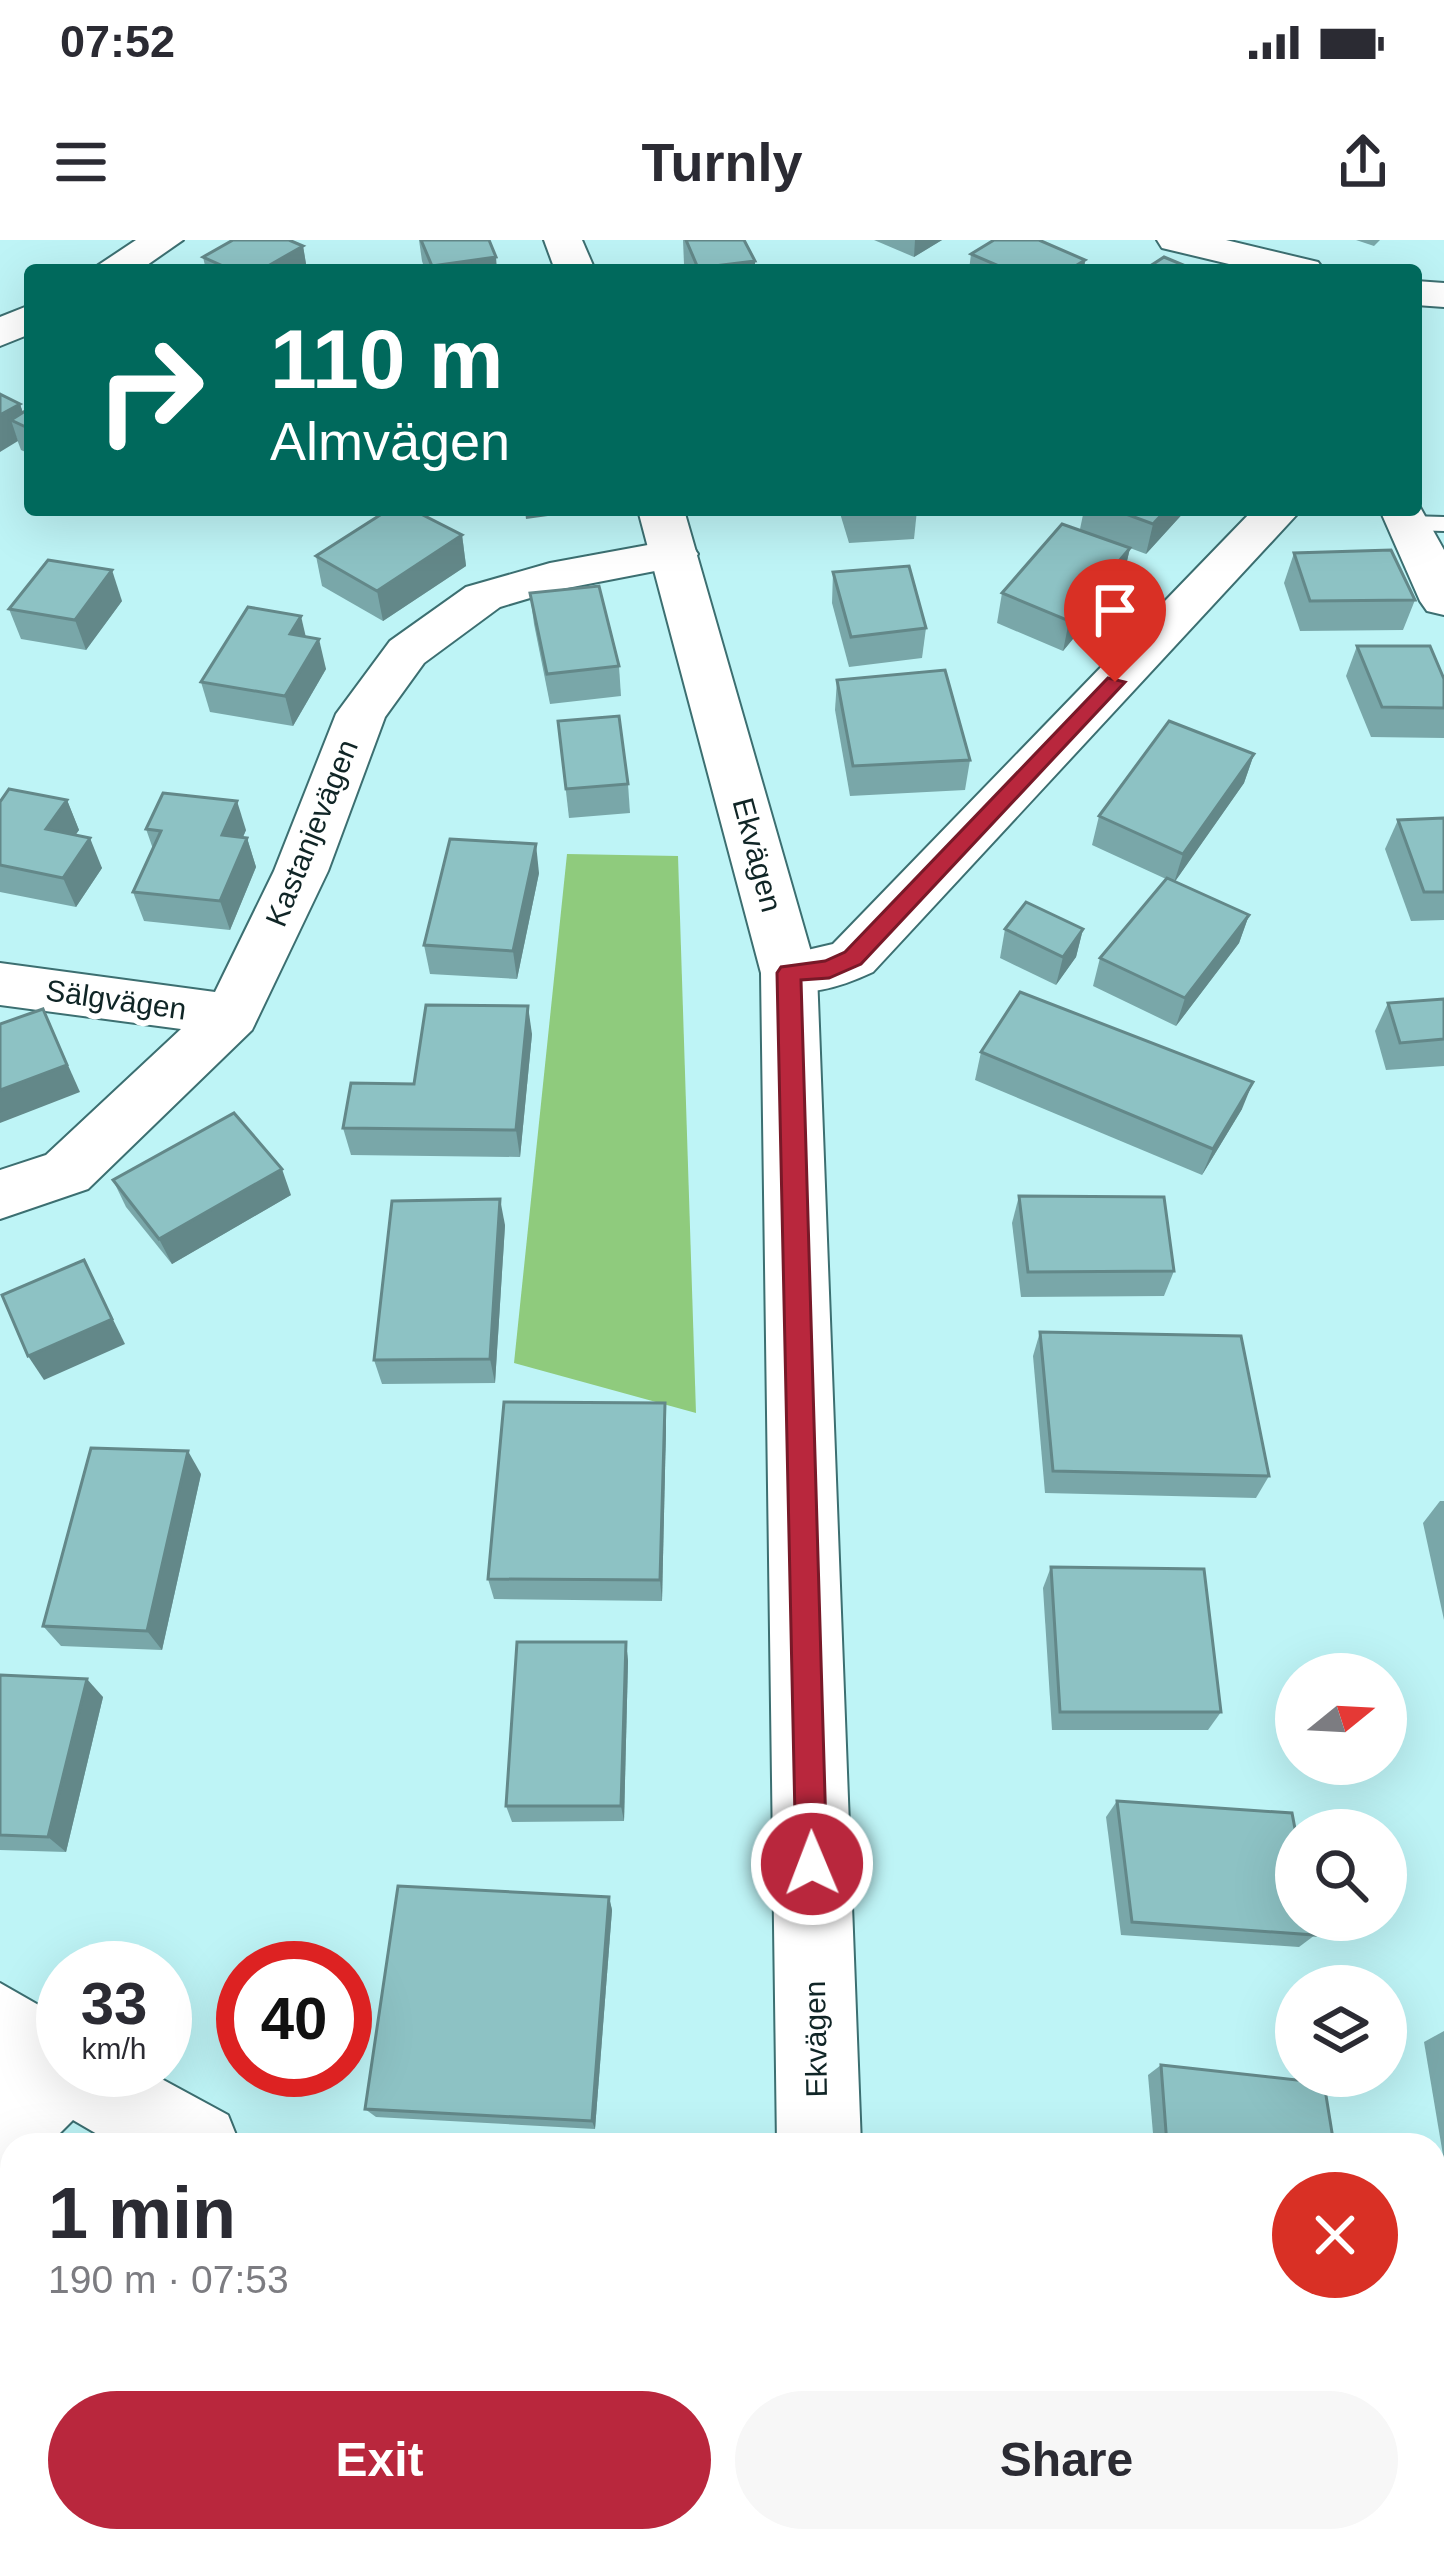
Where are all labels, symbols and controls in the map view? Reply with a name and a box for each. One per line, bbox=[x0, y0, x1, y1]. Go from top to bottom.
text: 07:52 bbox=[60, 16, 175, 67]
icon: menu bbox=[48, 129, 114, 195]
icon: share bbox=[1330, 129, 1396, 195]
text: Turnly bbox=[642, 132, 803, 192]
icon: right bbox=[72, 312, 228, 468]
text: 110 m bbox=[270, 312, 504, 406]
text: Almvägen bbox=[270, 411, 510, 471]
pin bbox=[1064, 559, 1166, 682]
icon: arrive bbox=[1082, 577, 1148, 643]
street label: Kastanjevägen bbox=[259, 735, 364, 931]
street label: Ekvägen bbox=[726, 794, 789, 916]
street label: Sälgvägen bbox=[44, 973, 189, 1026]
north arrow bbox=[1275, 1653, 1407, 1785]
map controls bbox=[1275, 1653, 1407, 2097]
position arrow bbox=[749, 1801, 875, 1927]
button: search bbox=[1275, 1809, 1407, 1941]
speed limit sign: 40 bbox=[216, 1941, 372, 2097]
button: layers bbox=[1275, 1965, 1407, 2097]
text: 33 bbox=[81, 1970, 147, 2037]
street label: Ekvägen bbox=[798, 1980, 833, 2098]
text: km/h bbox=[81, 2032, 147, 2065]
button: close bbox=[1272, 2172, 1398, 2298]
text: 1 min bbox=[48, 2173, 236, 2253]
text: 190 m · 07:53 bbox=[48, 2258, 289, 2301]
button: Exit bbox=[48, 2391, 711, 2529]
button: Share bbox=[735, 2391, 1398, 2529]

